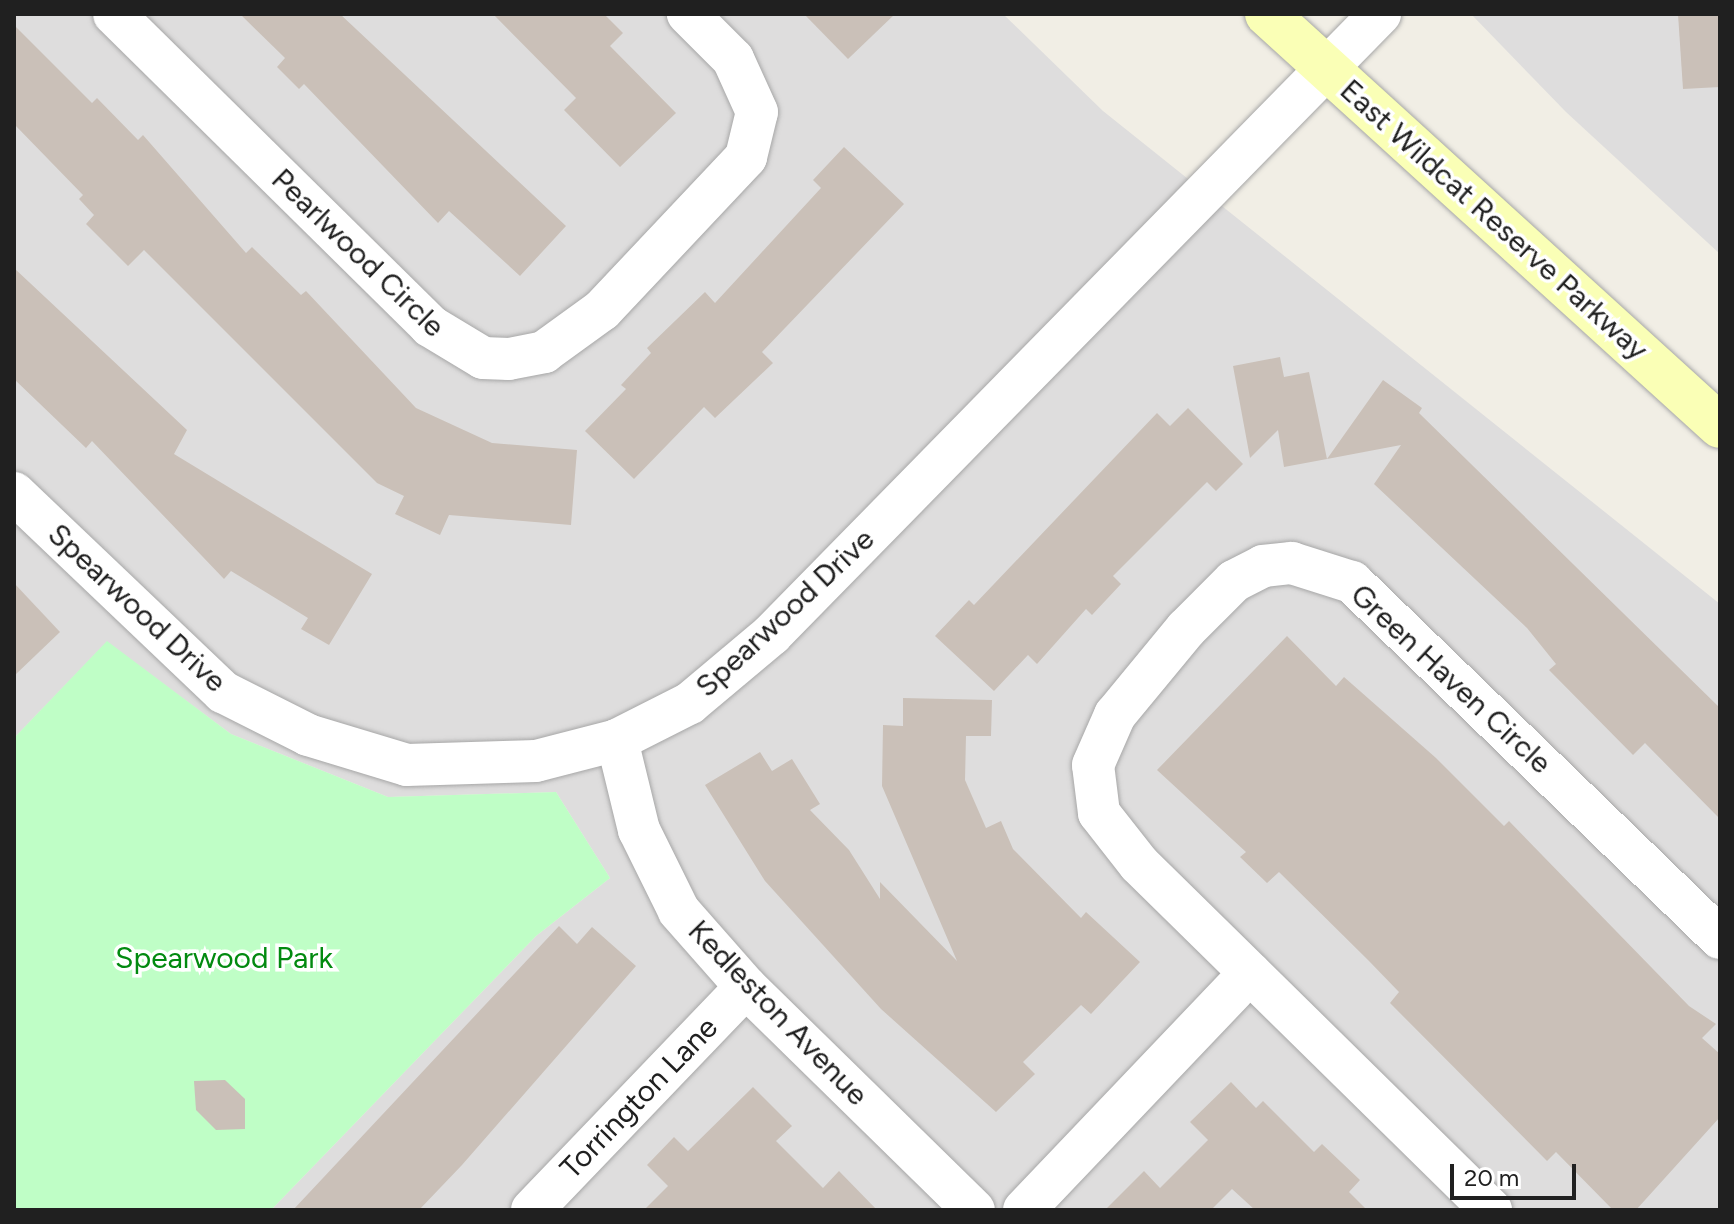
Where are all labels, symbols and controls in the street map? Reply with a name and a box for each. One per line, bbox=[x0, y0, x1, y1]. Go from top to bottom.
street label: East Wildcat Reserve Parkway bbox=[1333, 72, 1655, 368]
street label: Pearlwood Circle bbox=[264, 161, 452, 345]
street label: Spearwood Drive bbox=[41, 516, 233, 700]
street label: Spearwood Drive bbox=[689, 521, 881, 705]
street label: Green Haven Circle bbox=[1343, 577, 1559, 781]
street label: Kedleston Avenue bbox=[681, 913, 875, 1113]
park label: Spearwood Park bbox=[115, 940, 333, 976]
street label: Torrington Lane bbox=[553, 1010, 725, 1186]
scale bar bbox=[1454, 1148, 1580, 1198]
text: 20 m bbox=[1464, 1163, 1519, 1192]

